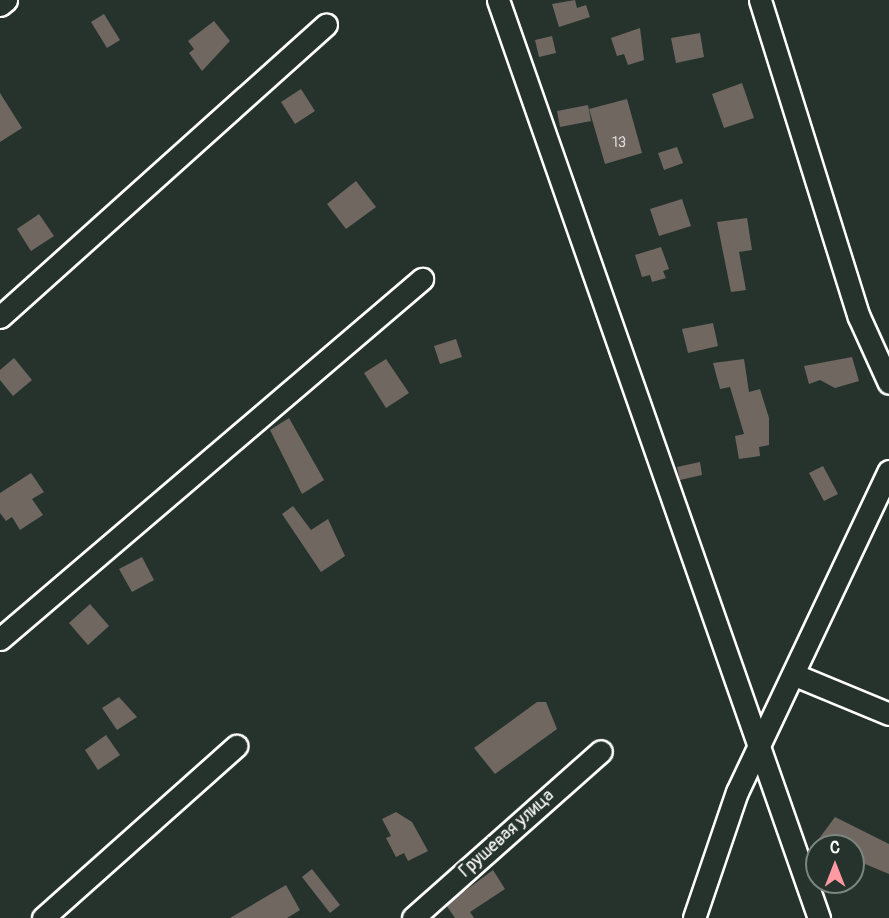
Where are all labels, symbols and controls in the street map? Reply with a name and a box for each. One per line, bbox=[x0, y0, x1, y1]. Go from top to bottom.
house number: 13 bbox=[612, 134, 626, 152]
street label: Грушевая улица bbox=[455, 786, 559, 882]
north arrow bbox=[805, 834, 865, 894]
text: С bbox=[830, 838, 840, 858]

